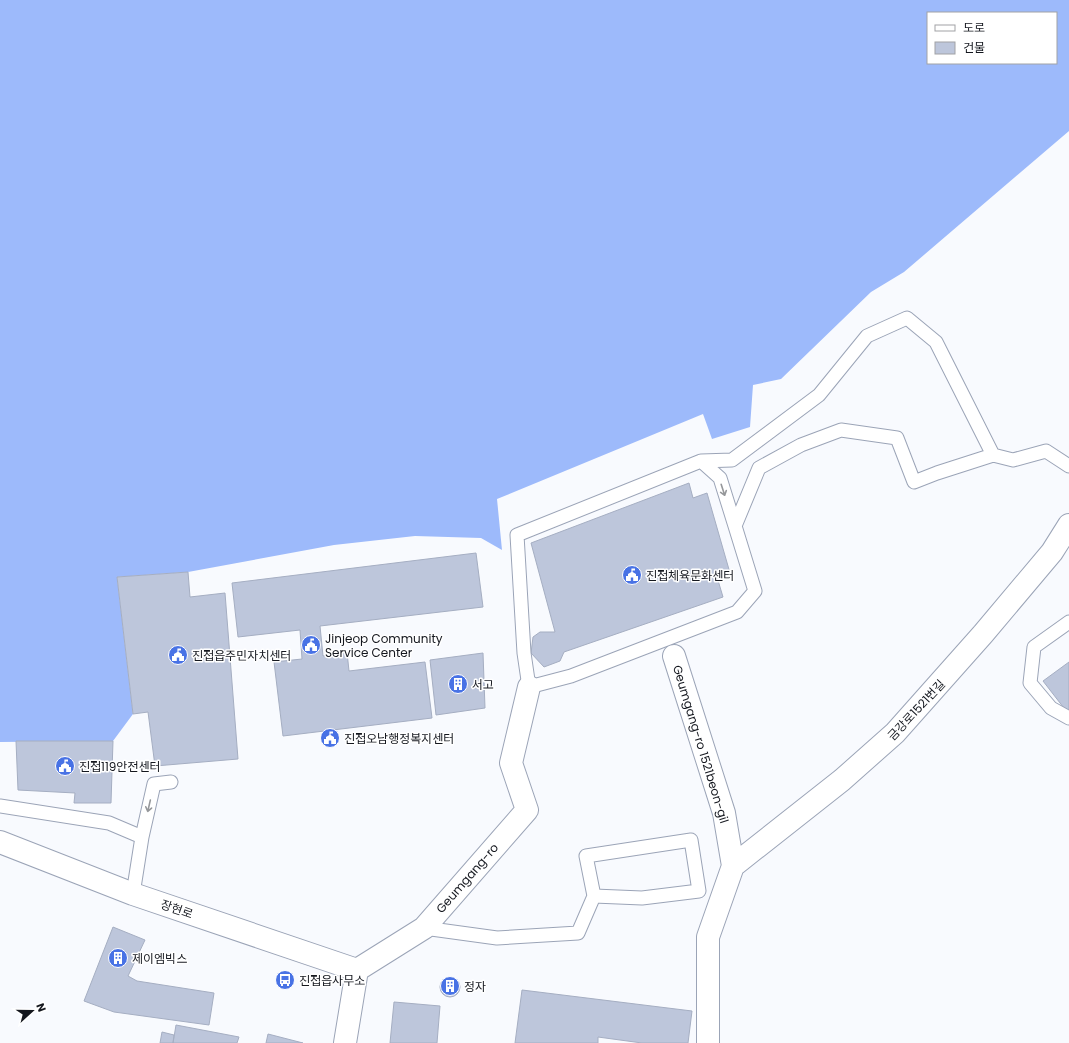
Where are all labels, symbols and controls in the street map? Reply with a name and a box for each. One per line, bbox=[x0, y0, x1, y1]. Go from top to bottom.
legend bbox=[927, 12, 1057, 64]
text: 도로 bbox=[963, 19, 985, 36]
text: 건물 bbox=[963, 39, 985, 56]
one-way arrow bbox=[720, 483, 728, 495]
public building icon: 진접체육문화센터 bbox=[621, 564, 643, 586]
place label: 진접체육문화센터 bbox=[646, 567, 734, 584]
place label: Jinjeop Community Service Center bbox=[325, 630, 443, 661]
public building icon: Jinjeop Community Service Center bbox=[300, 634, 322, 656]
public building icon: 진접읍주민자치센터 bbox=[167, 644, 189, 666]
place label: 진접읍주민자치센터 bbox=[192, 647, 291, 664]
street label: Geumgang-ro 1521beon-gil bbox=[669, 663, 733, 825]
building icon: 서고 bbox=[447, 673, 469, 695]
place label: 서고 bbox=[472, 676, 494, 693]
street label: 금강로1521번길 bbox=[883, 676, 949, 744]
public building icon: 진접오남행정복지센터 bbox=[319, 727, 341, 749]
place label: 진접오남행정복지센터 bbox=[344, 730, 454, 747]
public building icon: 진접119안전센터 bbox=[54, 755, 76, 777]
place label: 진접119안전센터 bbox=[79, 758, 160, 775]
one-way arrow bbox=[145, 799, 153, 812]
street label: Geumgang-ro bbox=[432, 839, 502, 917]
street label: 장현로 bbox=[159, 896, 195, 922]
building icon: 제이엠빅스 bbox=[107, 947, 129, 969]
place label: 제이엠빅스 bbox=[132, 950, 187, 967]
bus stop icon: 진접읍사무소 bbox=[274, 969, 296, 991]
place label: 진접읍사무소 bbox=[299, 972, 365, 989]
building icon: 정자 bbox=[439, 975, 461, 997]
place label: 정자 bbox=[464, 978, 486, 995]
north arrow bbox=[12, 991, 52, 1031]
text: N bbox=[32, 1001, 50, 1014]

